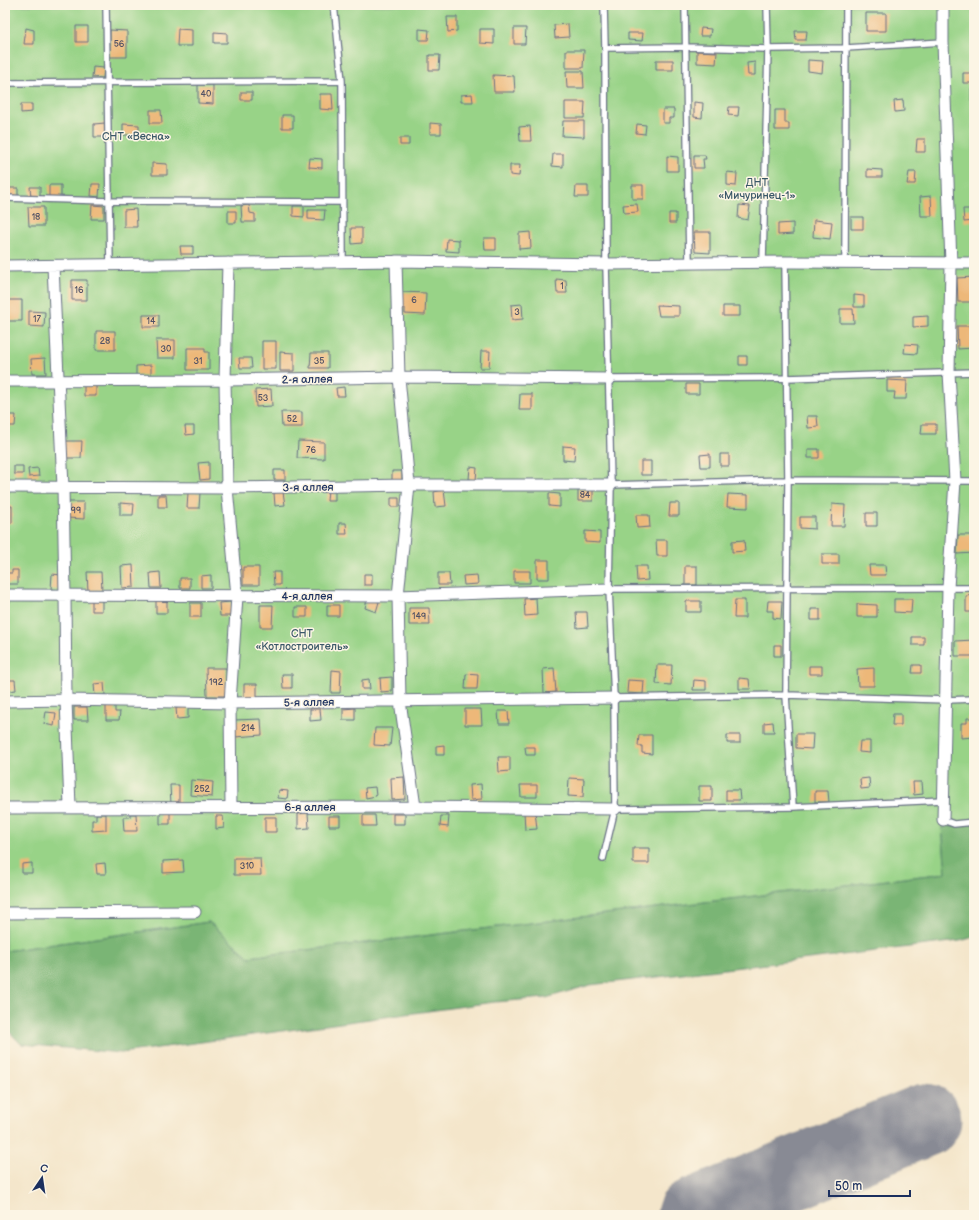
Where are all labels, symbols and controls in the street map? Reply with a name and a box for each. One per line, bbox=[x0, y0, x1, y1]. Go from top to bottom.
house number: 56 bbox=[114, 39, 125, 50]
house number: 40 bbox=[201, 89, 211, 100]
park label: СНТ «Весна» bbox=[102, 130, 170, 143]
park label: ДНТ «Мичуринец-1» bbox=[718, 176, 796, 202]
house number: 18 bbox=[32, 212, 40, 223]
house number: 1 bbox=[560, 281, 564, 292]
house number: 16 bbox=[75, 285, 84, 296]
house number: 6 bbox=[411, 295, 417, 306]
house number: 3 bbox=[514, 307, 520, 318]
house number: 17 bbox=[33, 314, 42, 325]
house number: 14 bbox=[147, 316, 156, 327]
house number: 28 bbox=[100, 336, 110, 347]
house number: 30 bbox=[161, 344, 171, 355]
house number: 31 bbox=[193, 356, 203, 367]
house number: 35 bbox=[314, 356, 324, 367]
street label: 2-я аллея bbox=[281, 373, 333, 386]
house number: 53 bbox=[258, 393, 269, 404]
house number: 52 bbox=[287, 414, 298, 425]
house number: 76 bbox=[306, 445, 316, 456]
street label: 3-я аллея bbox=[282, 481, 334, 494]
house number: 84 bbox=[580, 490, 591, 501]
house number: 99 bbox=[71, 505, 81, 516]
street label: 4-я аллея bbox=[281, 590, 333, 603]
house number: 149 bbox=[412, 611, 426, 622]
park label: СНТ «Котлостроитель» bbox=[255, 627, 349, 653]
house number: 192 bbox=[209, 677, 224, 688]
street label: 5-я аллея bbox=[284, 696, 334, 709]
house number: 214 bbox=[241, 723, 256, 734]
house number: 252 bbox=[194, 784, 211, 795]
street label: 6-я аллея bbox=[284, 801, 336, 814]
house number: 310 bbox=[240, 861, 254, 872]
north arrow bbox=[22, 1158, 62, 1198]
text: С bbox=[39, 1162, 50, 1176]
scale bar bbox=[829, 1172, 910, 1198]
text: 50 m bbox=[835, 1179, 862, 1194]

